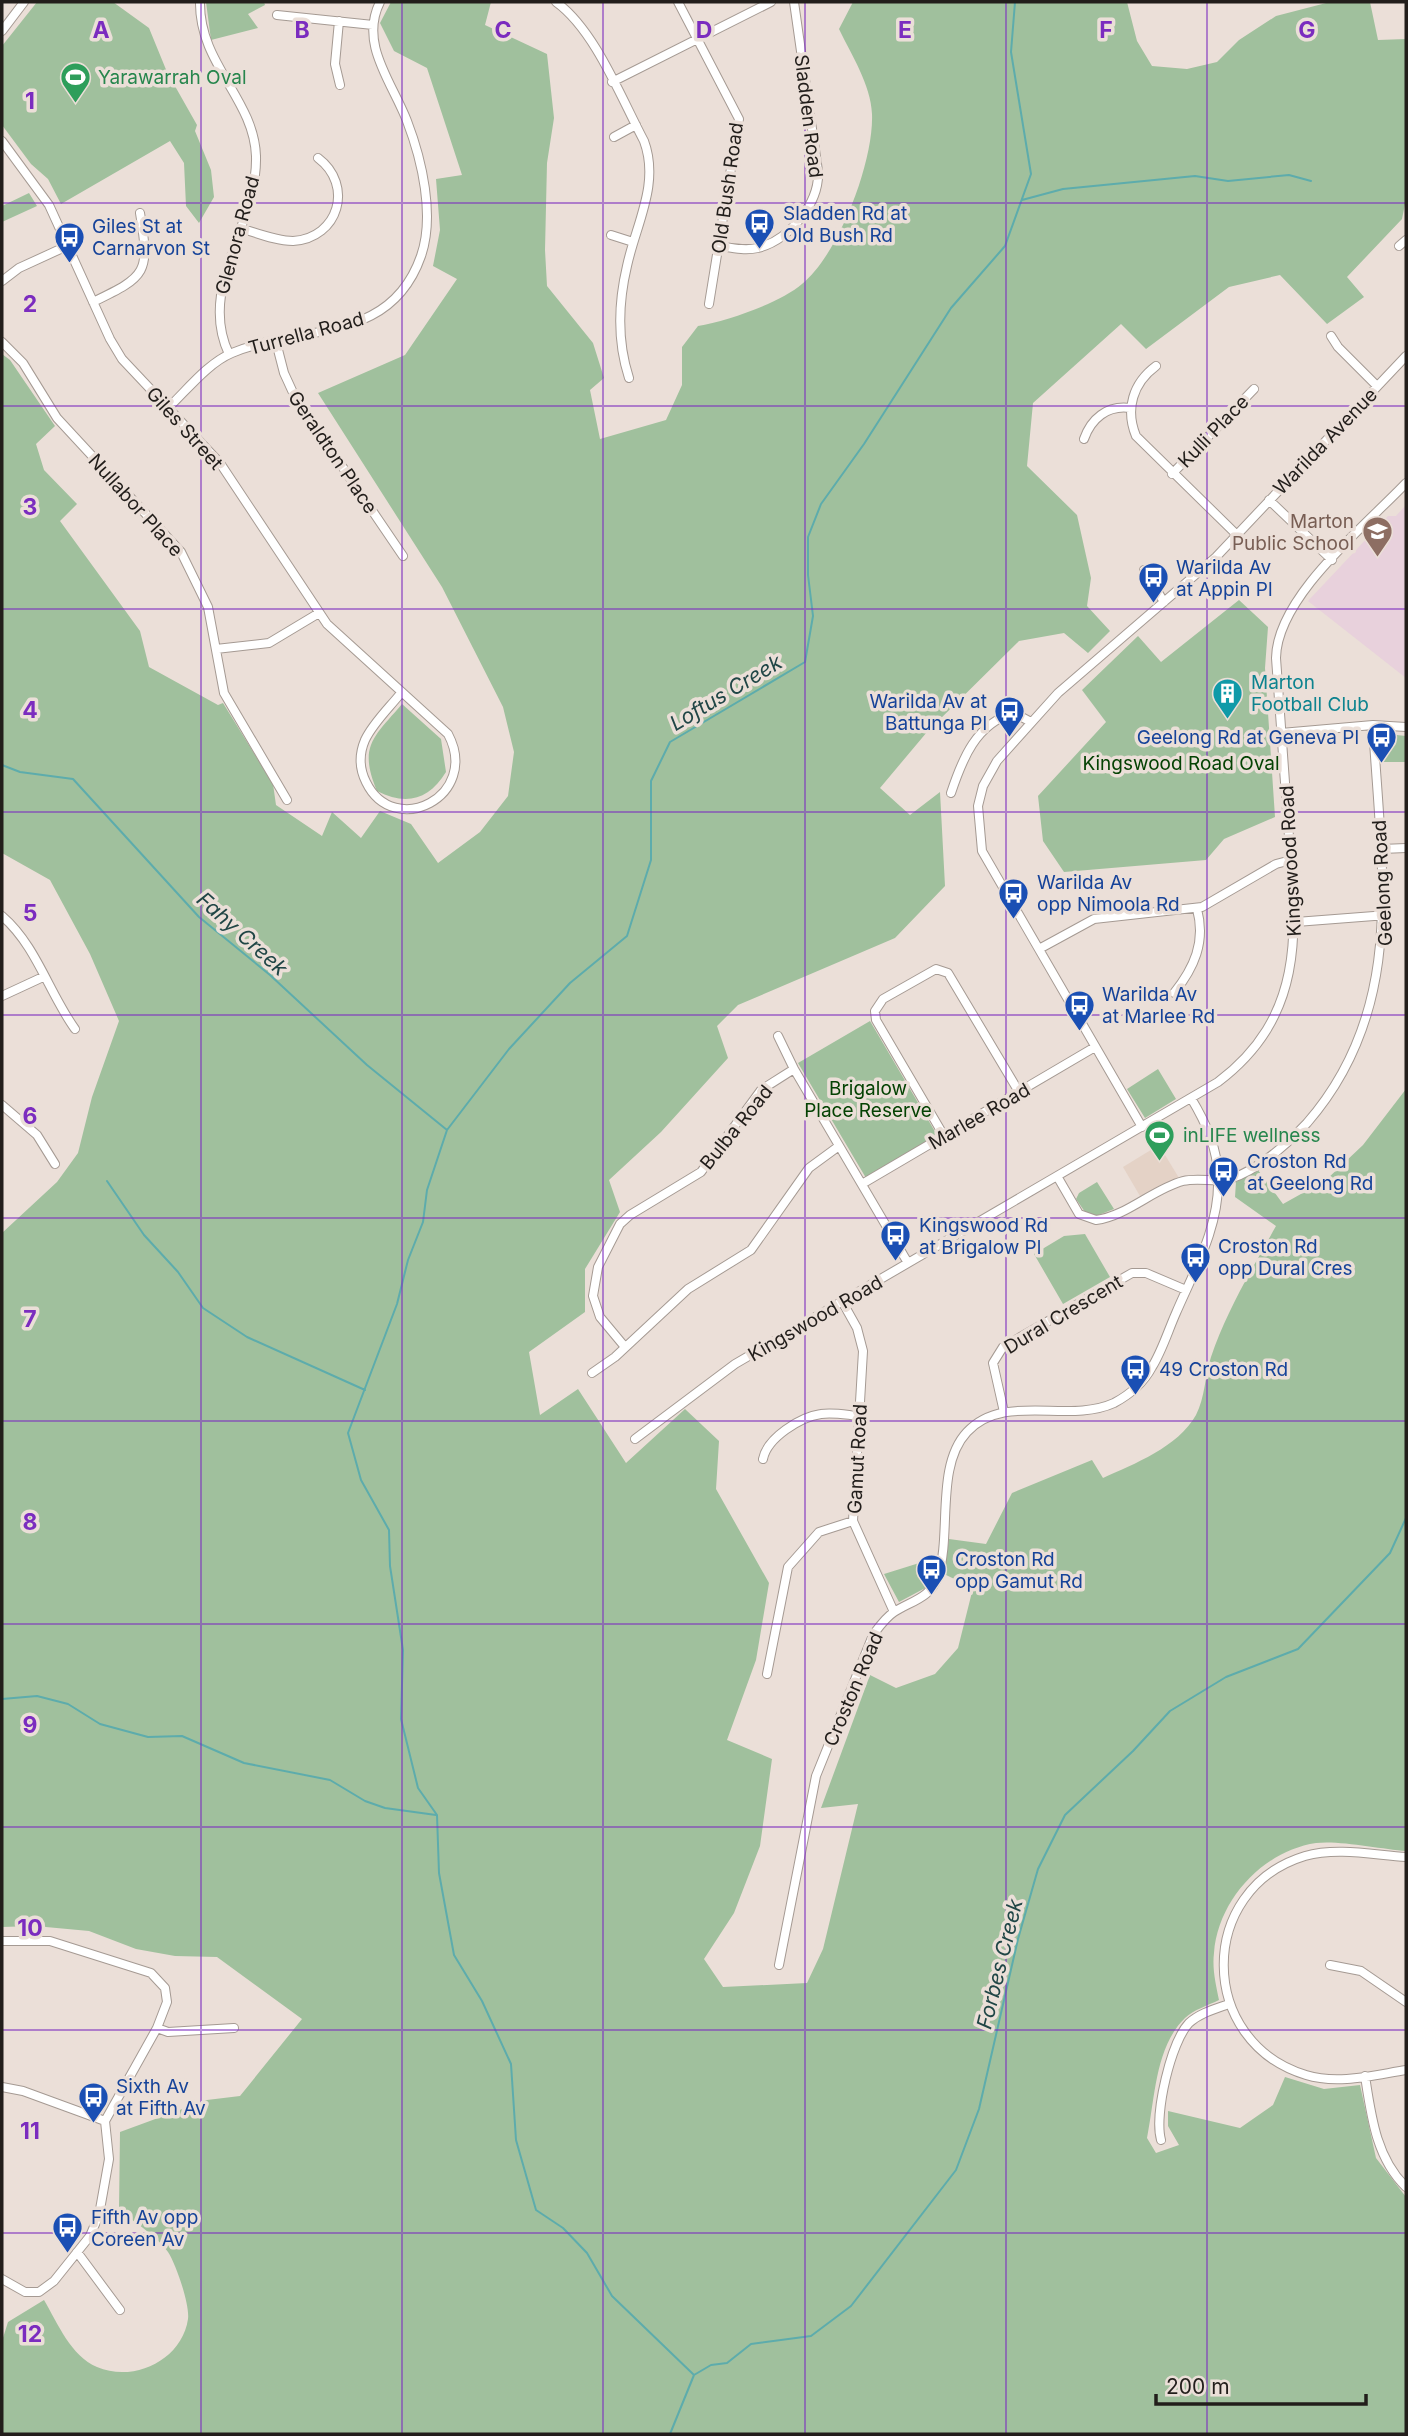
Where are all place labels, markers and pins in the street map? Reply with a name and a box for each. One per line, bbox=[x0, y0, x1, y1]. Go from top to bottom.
sports icon: Yarawarrah Oval bbox=[58, 60, 92, 104]
place label: Yarawarrah Oval bbox=[98, 66, 247, 89]
place label: Sladden Rd at Old Bush Rd bbox=[783, 202, 907, 247]
bus stop icon: Sladden Rd at Old Bush Rd bbox=[743, 207, 777, 251]
place label: Giles St at Carnarvon St bbox=[92, 215, 210, 260]
bus stop icon: Giles St at Carnarvon St bbox=[52, 220, 86, 264]
place label: Marton Public School bbox=[1232, 510, 1354, 555]
school or university icon: Marton Public School bbox=[1360, 515, 1394, 559]
place label: Warilda Av at Appin Pl bbox=[1176, 556, 1273, 601]
bus stop icon: Warilda Av at Appin Pl bbox=[1136, 561, 1170, 605]
place label: Marton Football Club bbox=[1251, 671, 1369, 716]
building icon: Marton Football Club bbox=[1211, 676, 1245, 720]
place label: Warilda Av at Battunga Pl bbox=[870, 690, 987, 735]
bus stop icon: Warilda Av at Battunga Pl bbox=[993, 695, 1027, 739]
bus stop icon: Geelong Rd at Geneva Pl bbox=[1365, 720, 1399, 764]
place label: Geelong Rd at Geneva Pl bbox=[1137, 726, 1359, 749]
place label: Warilda Av opp Nimoola Rd bbox=[1037, 871, 1180, 916]
bus stop icon: Warilda Av opp Nimoola Rd bbox=[997, 876, 1031, 920]
place label: Warilda Av at Marlee Rd bbox=[1102, 983, 1215, 1028]
bus stop icon: Warilda Av at Marlee Rd bbox=[1062, 988, 1096, 1032]
sports icon: inLIFE wellness bbox=[1143, 1118, 1177, 1162]
place label: inLIFE wellness bbox=[1183, 1124, 1321, 1147]
place label: Croston Rd at Geelong Rd bbox=[1247, 1150, 1373, 1195]
bus stop icon: Croston Rd at Geelong Rd bbox=[1207, 1155, 1241, 1199]
place label: Kingswood Rd at Brigalow Pl bbox=[919, 1214, 1048, 1259]
bus stop icon: Kingswood Rd at Brigalow Pl bbox=[879, 1219, 913, 1263]
place label: Croston Rd opp Dural Cres bbox=[1218, 1235, 1353, 1280]
bus stop icon: Croston Rd opp Dural Cres bbox=[1178, 1240, 1212, 1284]
bus stop icon: 49 Croston Rd bbox=[1119, 1352, 1153, 1396]
place label: 49 Croston Rd bbox=[1159, 1358, 1288, 1381]
place label: Croston Rd opp Gamut Rd bbox=[955, 1548, 1083, 1593]
bus stop icon: Croston Rd opp Gamut Rd bbox=[915, 1553, 949, 1597]
place label: Sixth Av at Fifth Av bbox=[116, 2075, 206, 2120]
bus stop icon: Sixth Av at Fifth Av bbox=[76, 2080, 110, 2124]
place label: Fifth Av opp Coreen Av bbox=[91, 2206, 199, 2251]
bus stop icon: Fifth Av opp Coreen Av bbox=[51, 2211, 85, 2255]

